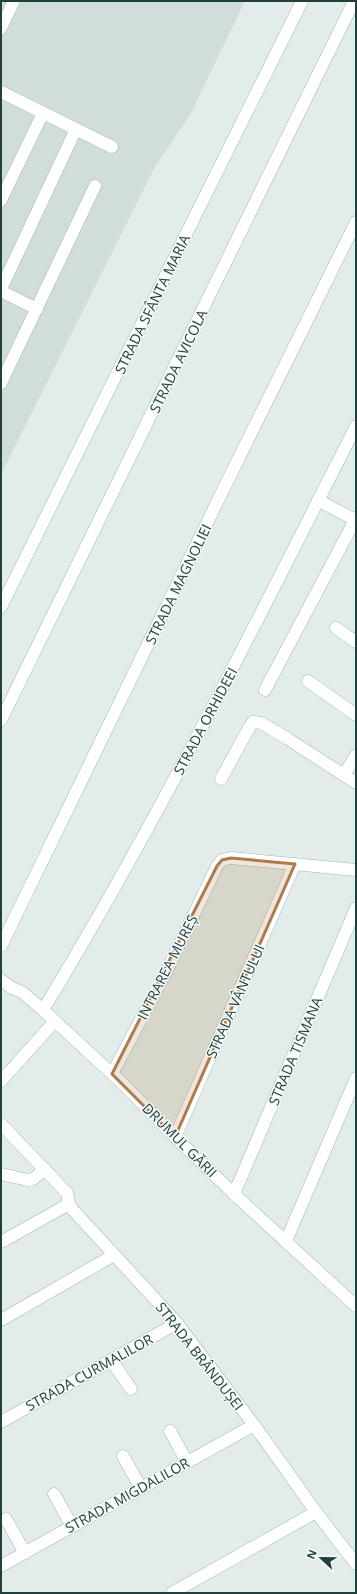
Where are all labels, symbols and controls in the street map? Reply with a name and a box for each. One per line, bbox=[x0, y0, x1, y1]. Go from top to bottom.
street label: STRADA SFÂNTA MARIA bbox=[110, 231, 194, 377]
street label: STRADA AVICOLA bbox=[145, 306, 211, 416]
street label: STRADA MAGNOLIEI bbox=[141, 521, 215, 647]
street label: STRADA ORHIDEEI bbox=[169, 664, 241, 778]
street label: INTRAREA MUREȘ bbox=[132, 911, 202, 1023]
street label: STRADA VÂNTULUI bbox=[201, 941, 269, 1061]
street label: STRADA TISMANA bbox=[264, 994, 326, 1108]
street label: DRUMUL GĂRII bbox=[139, 1099, 221, 1181]
street label: STRADA BRÂNDUȘEI bbox=[152, 1298, 248, 1414]
street label: STRADA CURMALILOR bbox=[22, 1329, 156, 1415]
street label: STRADA MIGDALILOR bbox=[61, 1453, 193, 1537]
north arrow bbox=[301, 1538, 341, 1578]
text: N bbox=[303, 1547, 320, 1561]

